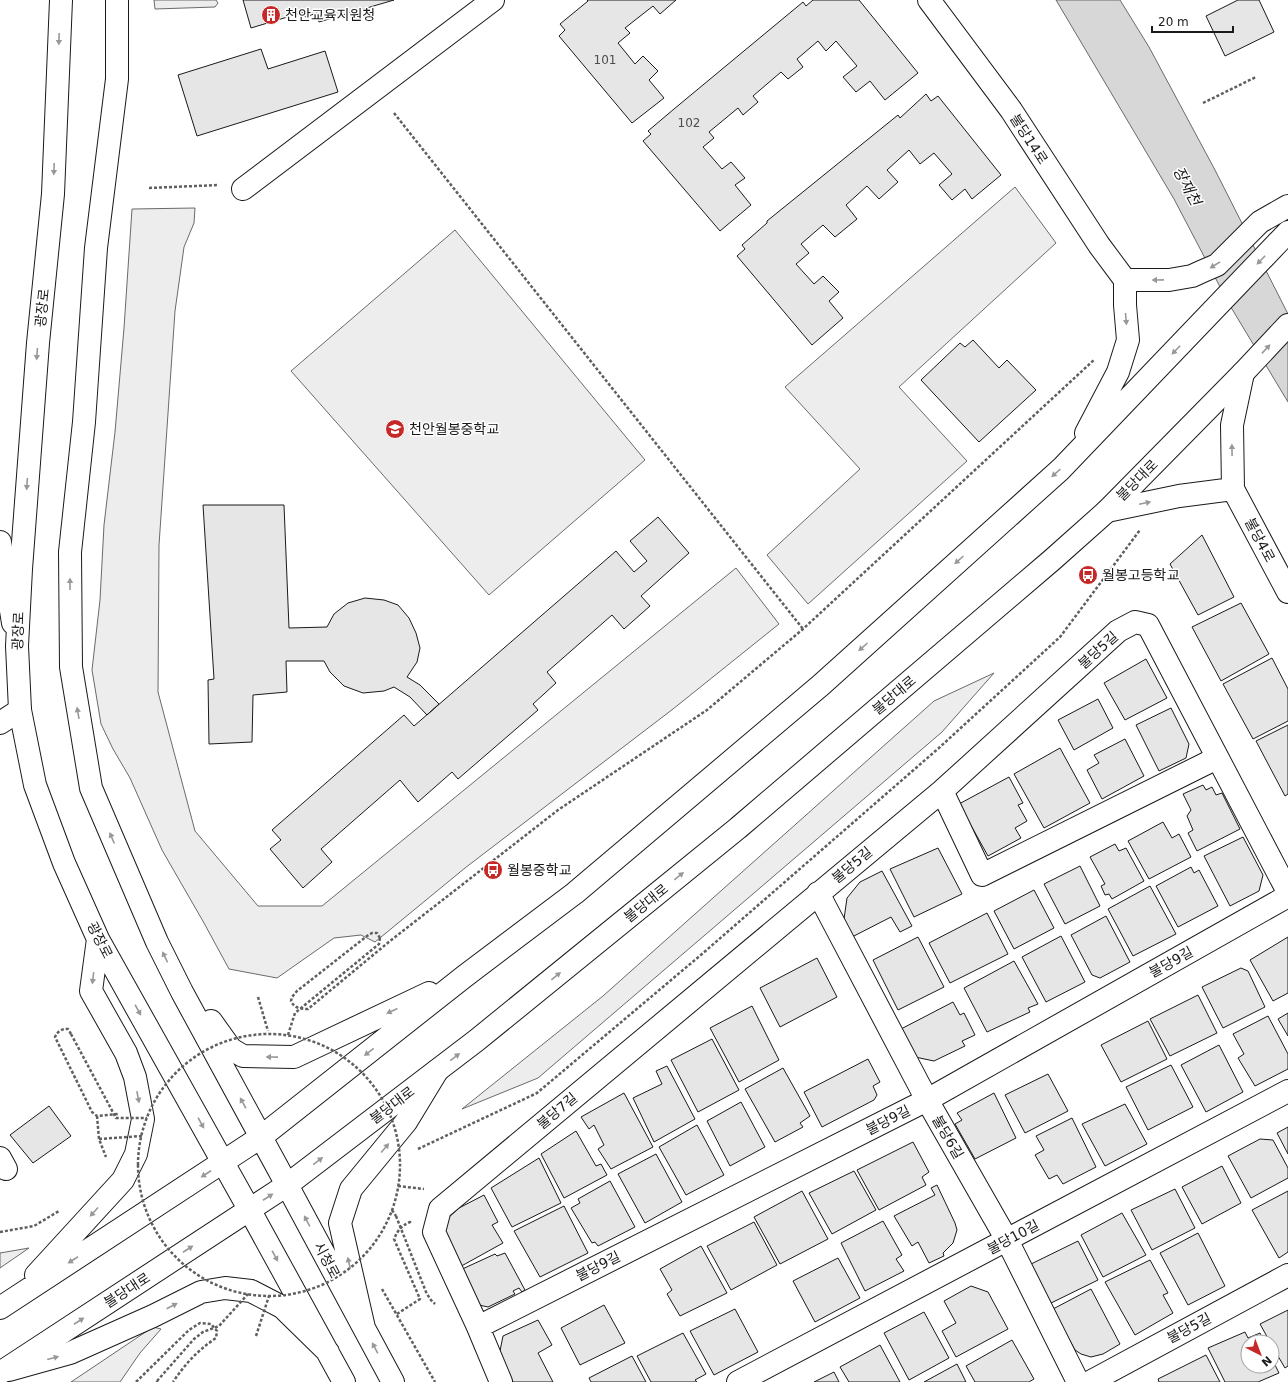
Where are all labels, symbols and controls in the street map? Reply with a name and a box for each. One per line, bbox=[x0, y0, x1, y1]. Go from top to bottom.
building icon: 천안교육지원청 bbox=[260, 4, 282, 26]
place label: 천안교육지원청 bbox=[285, 7, 375, 23]
scale bar bbox=[1152, 8, 1233, 34]
text: 20 m bbox=[1158, 15, 1189, 29]
one-way arrow bbox=[56, 33, 62, 46]
house number: 101 bbox=[594, 53, 616, 67]
street label: 불당14로 bbox=[1007, 111, 1051, 167]
house number: 102 bbox=[678, 116, 700, 130]
one-way arrow bbox=[51, 163, 58, 175]
water label: 장재천 bbox=[1169, 163, 1206, 210]
one-way arrow bbox=[1257, 256, 1266, 265]
one-way arrow bbox=[1209, 262, 1221, 269]
one-way arrow bbox=[1151, 277, 1164, 283]
street label: 광장로 bbox=[32, 288, 52, 328]
one-way arrow bbox=[1123, 313, 1130, 325]
one-way arrow bbox=[1261, 343, 1270, 354]
one-way arrow bbox=[1171, 345, 1181, 355]
one-way arrow bbox=[34, 348, 41, 360]
school or university icon: 천안월봉중학교 bbox=[384, 418, 406, 440]
place label: 천안월봉중학교 bbox=[409, 421, 499, 437]
one-way arrow bbox=[1229, 443, 1235, 456]
street label: 불당대로 bbox=[1113, 456, 1161, 504]
one-way arrow bbox=[1051, 468, 1061, 478]
one-way arrow bbox=[24, 478, 31, 490]
one-way arrow bbox=[1139, 500, 1151, 506]
street label: 불당4로 bbox=[1242, 515, 1278, 565]
one-way arrow bbox=[954, 555, 964, 565]
bus stop icon: 월봉고등학교 bbox=[1077, 564, 1099, 586]
place label: 월봉고등학교 bbox=[1102, 567, 1179, 583]
one-way arrow bbox=[67, 577, 73, 590]
street label: 광장로 bbox=[9, 611, 27, 651]
street label: 불당5길 bbox=[1075, 628, 1121, 672]
one-way arrow bbox=[858, 642, 868, 652]
street label: 불당대로 bbox=[869, 672, 919, 718]
one-way arrow bbox=[75, 707, 81, 720]
one-way arrow bbox=[109, 832, 116, 844]
street label: 불당5길 bbox=[829, 844, 875, 886]
bus stop icon: 월봉중학교 bbox=[482, 859, 504, 881]
place label: 월봉중학교 bbox=[507, 862, 572, 878]
one-way arrow bbox=[674, 871, 684, 880]
street label: 불당대로 bbox=[621, 880, 671, 925]
street label: 광장로 bbox=[84, 919, 116, 961]
street label: 불당9길 bbox=[1146, 943, 1196, 981]
one-way arrow bbox=[162, 951, 168, 963]
one-way arrow bbox=[551, 971, 562, 980]
one-way arrow bbox=[90, 972, 96, 984]
one-way arrow bbox=[134, 1004, 141, 1016]
one-way arrow bbox=[386, 1008, 398, 1014]
one-way arrow bbox=[363, 1048, 374, 1057]
one-way arrow bbox=[450, 1053, 461, 1061]
one-way arrow bbox=[265, 1054, 278, 1060]
street label: 불당대로 bbox=[367, 1083, 417, 1127]
street label: 불당7길 bbox=[534, 1090, 580, 1132]
one-way arrow bbox=[136, 1091, 142, 1103]
one-way arrow bbox=[239, 1097, 246, 1109]
street label: 불당9길 bbox=[863, 1102, 913, 1138]
street label: 불당6길 bbox=[929, 1112, 967, 1162]
one-way arrow bbox=[198, 1117, 205, 1129]
one-way arrow bbox=[380, 1142, 389, 1153]
one-way arrow bbox=[313, 1157, 324, 1165]
one-way arrow bbox=[201, 1170, 211, 1178]
one-way arrow bbox=[263, 1193, 273, 1201]
one-way arrow bbox=[90, 1207, 99, 1216]
one-way arrow bbox=[303, 1215, 310, 1227]
street label: 불당10길 bbox=[984, 1217, 1042, 1257]
street label: 시청로 bbox=[311, 1239, 343, 1281]
one-way arrow bbox=[182, 1246, 194, 1253]
street label: 불당9길 bbox=[573, 1248, 623, 1284]
one-way arrow bbox=[271, 1250, 278, 1262]
one-way arrow bbox=[68, 1256, 78, 1264]
one-way arrow bbox=[345, 1256, 351, 1269]
street label: 불당대로 bbox=[101, 1269, 153, 1311]
one-way arrow bbox=[166, 1303, 178, 1310]
street label: 불당5길 bbox=[1164, 1310, 1214, 1346]
one-way arrow bbox=[74, 1317, 85, 1324]
north arrow bbox=[1240, 1334, 1280, 1374]
one-way arrow bbox=[372, 1342, 378, 1353]
text: N bbox=[1259, 1353, 1274, 1369]
one-way arrow bbox=[47, 1355, 59, 1361]

